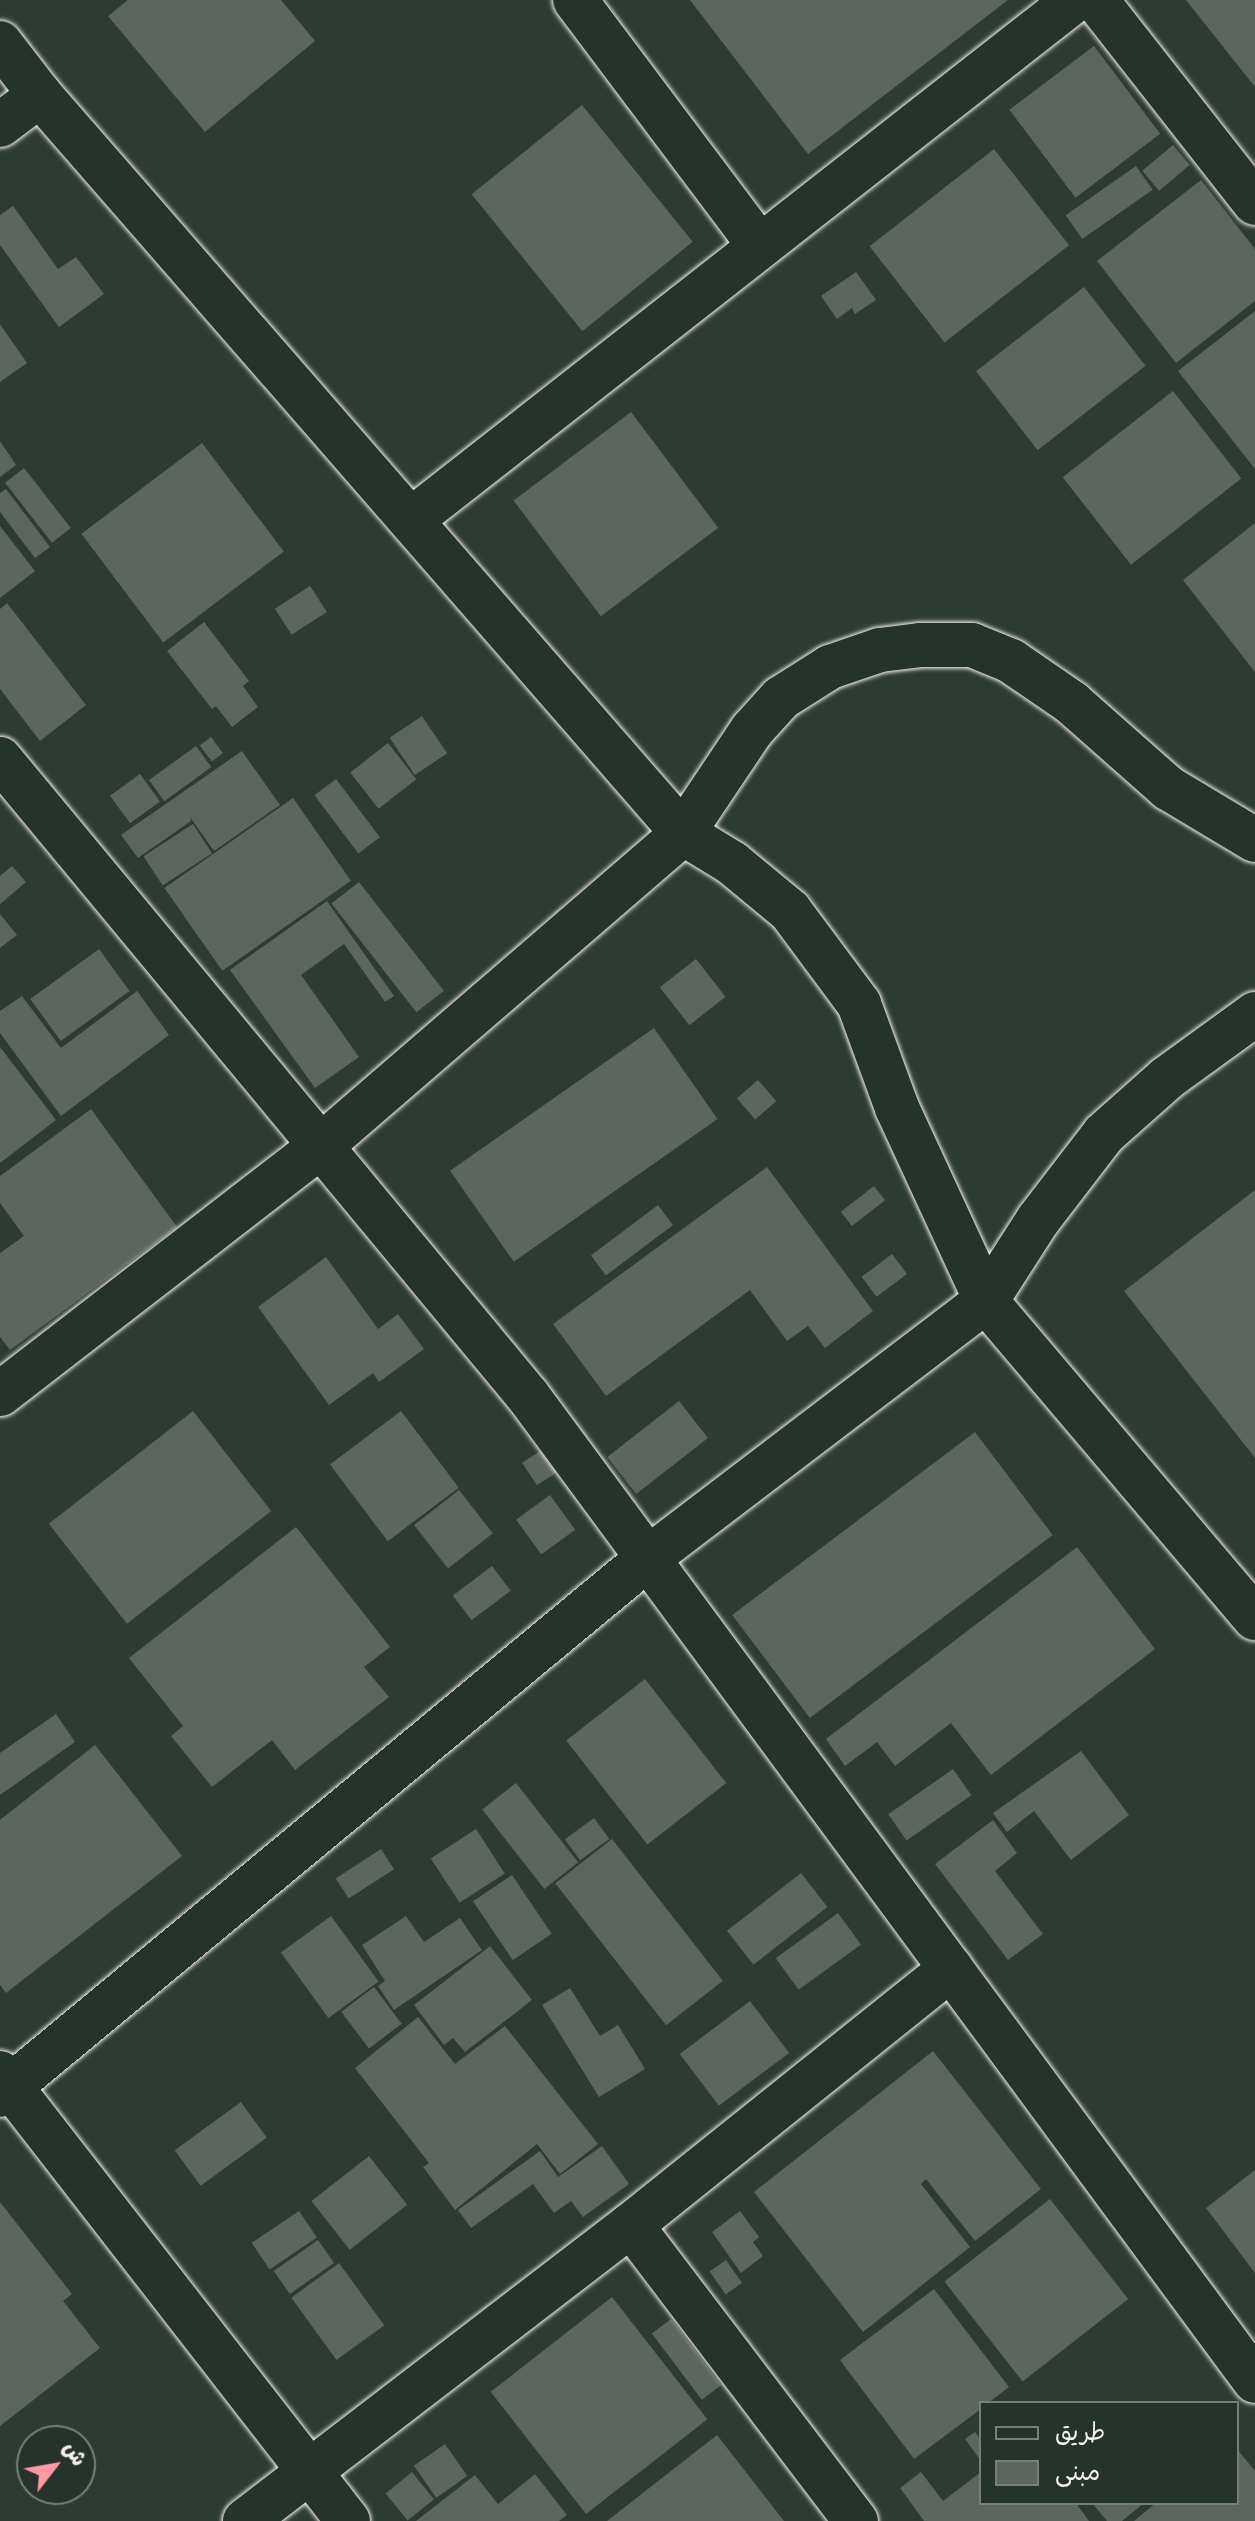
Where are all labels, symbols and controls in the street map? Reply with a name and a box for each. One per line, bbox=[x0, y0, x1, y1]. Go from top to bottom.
legend bbox=[979, 2401, 1239, 2505]
text: طريق bbox=[1055, 2417, 1105, 2446]
north arrow bbox=[16, 2425, 96, 2505]
text: ش bbox=[57, 2436, 93, 2471]
text: مبنى bbox=[1055, 2457, 1100, 2486]

